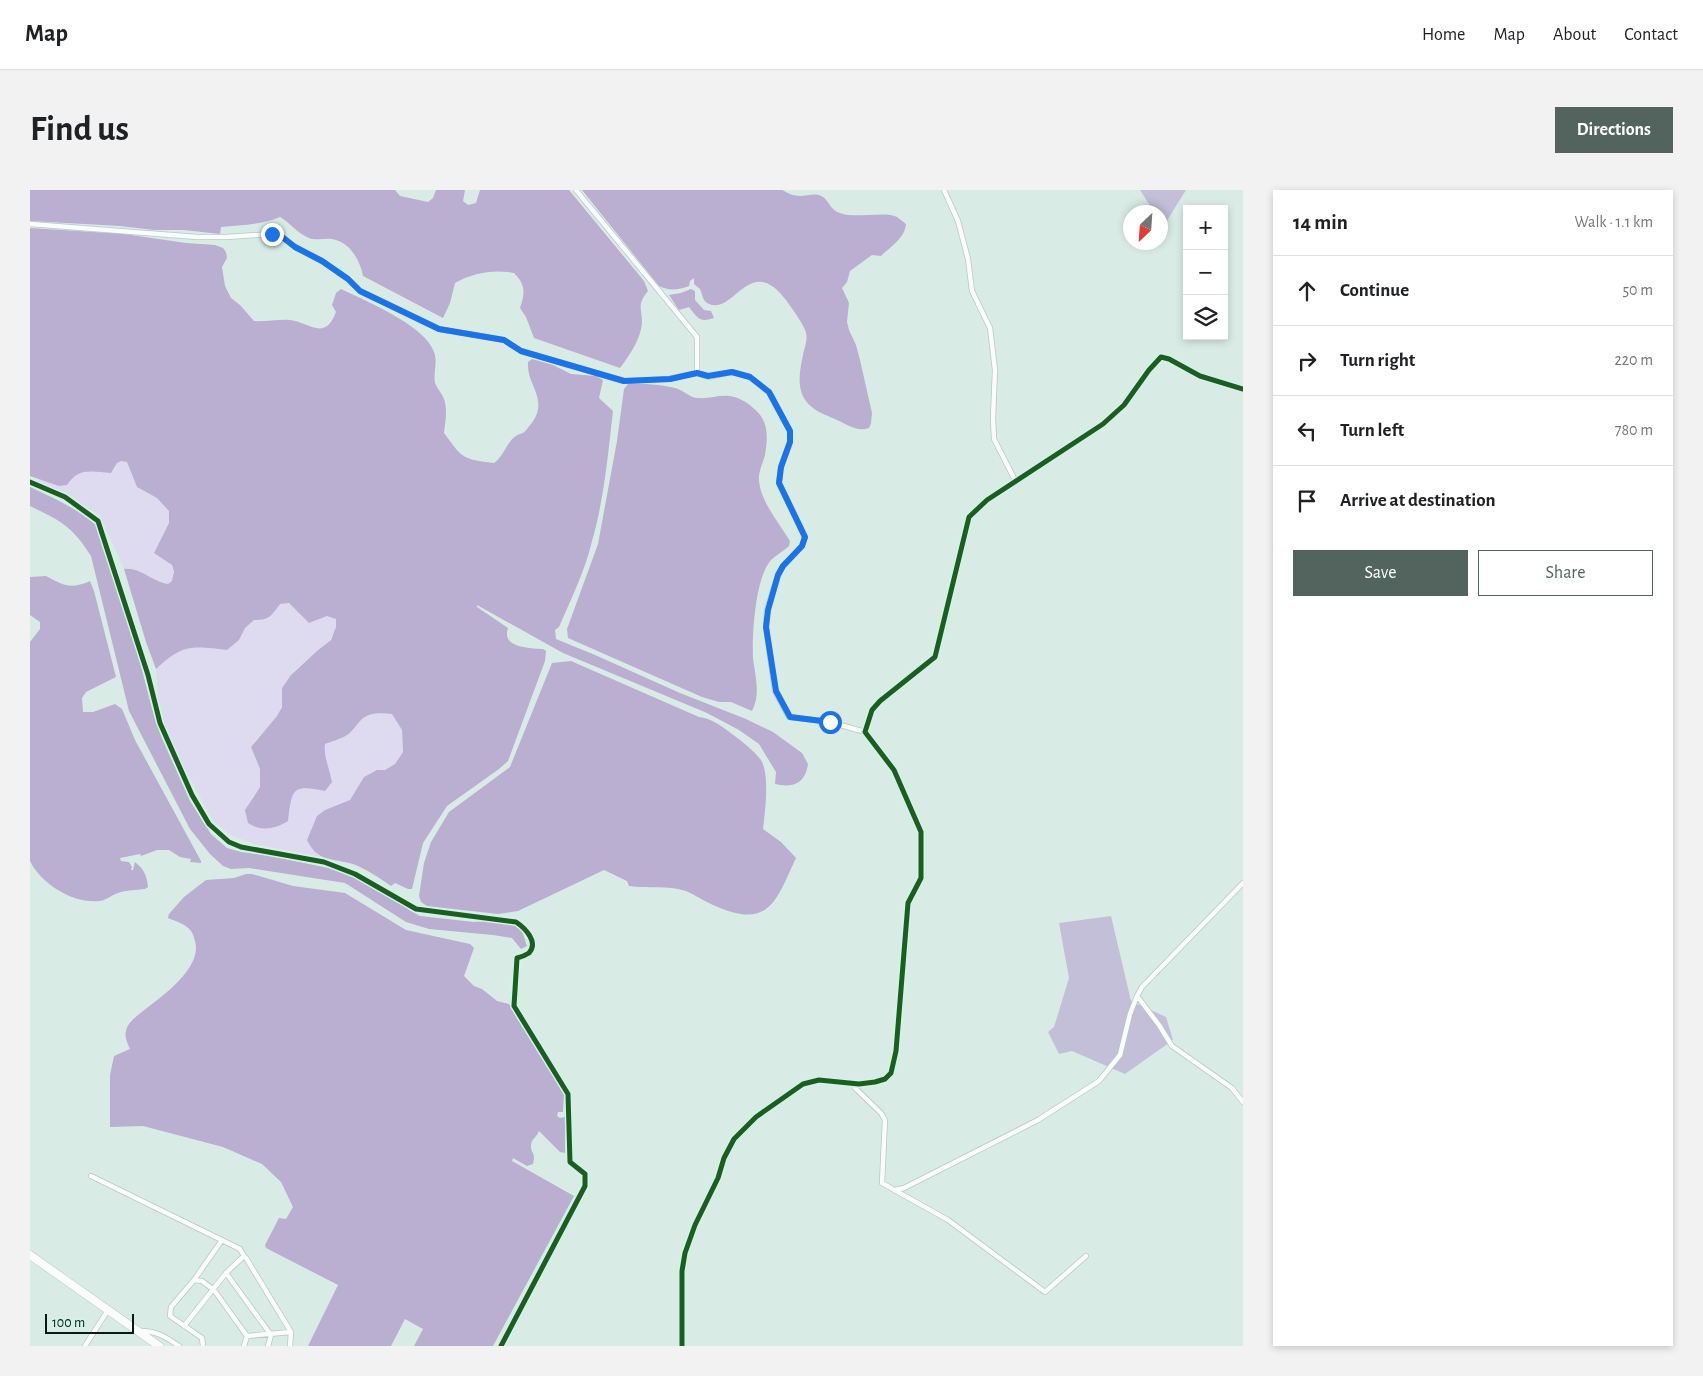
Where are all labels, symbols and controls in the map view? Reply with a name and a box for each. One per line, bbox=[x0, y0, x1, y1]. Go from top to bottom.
text: Map bbox=[25, 22, 68, 46]
text: Home bbox=[1422, 26, 1465, 44]
text: Map bbox=[1493, 26, 1525, 44]
text: About bbox=[1553, 26, 1596, 44]
text: Contact bbox=[1624, 26, 1678, 44]
button: Directions bbox=[1555, 107, 1673, 153]
text: Find us bbox=[30, 112, 129, 147]
north arrow bbox=[1123, 205, 1168, 250]
map controls bbox=[1183, 205, 1228, 340]
button: + bbox=[1183, 205, 1228, 250]
text: 14 min bbox=[1293, 212, 1348, 233]
text: Walk · 1.1 km bbox=[1575, 214, 1653, 230]
route end bbox=[261, 223, 284, 246]
button: − bbox=[1183, 250, 1228, 295]
icon: ahead bbox=[1293, 277, 1321, 305]
text: Continue bbox=[1340, 281, 1409, 300]
text: 50 m bbox=[1622, 282, 1653, 298]
button: layers bbox=[1183, 295, 1228, 340]
icon: right bbox=[1293, 347, 1321, 375]
text: Turn right bbox=[1340, 351, 1415, 370]
text: 220 m bbox=[1615, 352, 1653, 368]
icon: left bbox=[1293, 417, 1321, 445]
text: Turn left bbox=[1340, 421, 1404, 440]
text: 780 m bbox=[1615, 422, 1653, 438]
icon: arrive bbox=[1293, 487, 1321, 515]
text: Arrive at destination bbox=[1340, 491, 1496, 510]
button: Save bbox=[1293, 550, 1468, 596]
button: Share bbox=[1478, 550, 1653, 596]
route start bbox=[819, 711, 842, 734]
scale bar bbox=[45, 1311, 134, 1334]
text: 100 m bbox=[52, 1316, 85, 1330]

